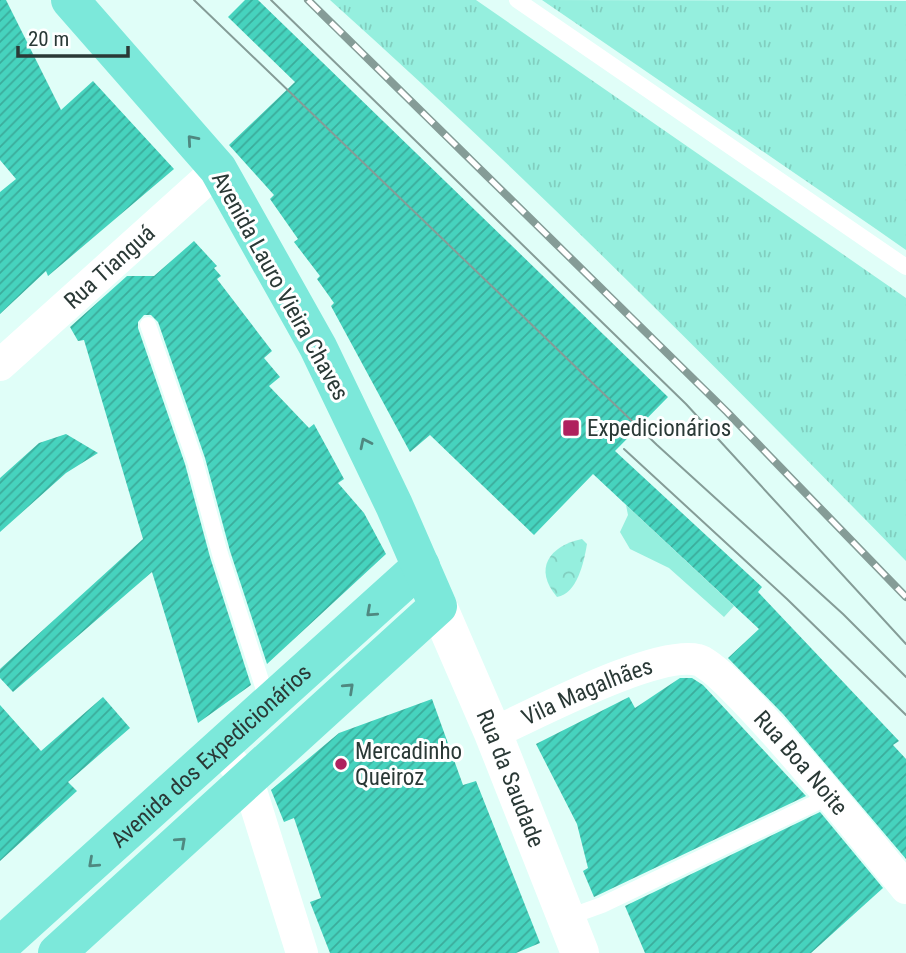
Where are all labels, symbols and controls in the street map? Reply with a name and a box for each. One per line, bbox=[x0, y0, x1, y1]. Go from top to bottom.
scale bar bbox=[18, 14, 128, 58]
text: 20 m bbox=[28, 27, 69, 51]
one-way arrow bbox=[188, 135, 200, 148]
street label: Avenida Lauro Vieira Chaves bbox=[206, 167, 354, 405]
street label: Rua Tianguá bbox=[59, 219, 160, 314]
place label: Expedicionários bbox=[587, 415, 731, 442]
marker: Expedicionários bbox=[561, 418, 581, 438]
one-way arrow bbox=[359, 438, 373, 450]
one-way arrow bbox=[366, 604, 379, 616]
street label: Vila Magalhães bbox=[517, 652, 656, 731]
street label: Avenida dos Expedicionários bbox=[105, 658, 317, 853]
one-way arrow bbox=[341, 684, 354, 697]
street label: Rua da Saudade bbox=[471, 705, 550, 851]
street label: Rua Boa Noite bbox=[749, 705, 853, 820]
place label: Mercadinho Queiroz bbox=[355, 738, 462, 791]
marker: Mercadinho Queiroz bbox=[333, 756, 349, 772]
one-way arrow bbox=[173, 838, 186, 850]
one-way arrow bbox=[88, 855, 101, 867]

